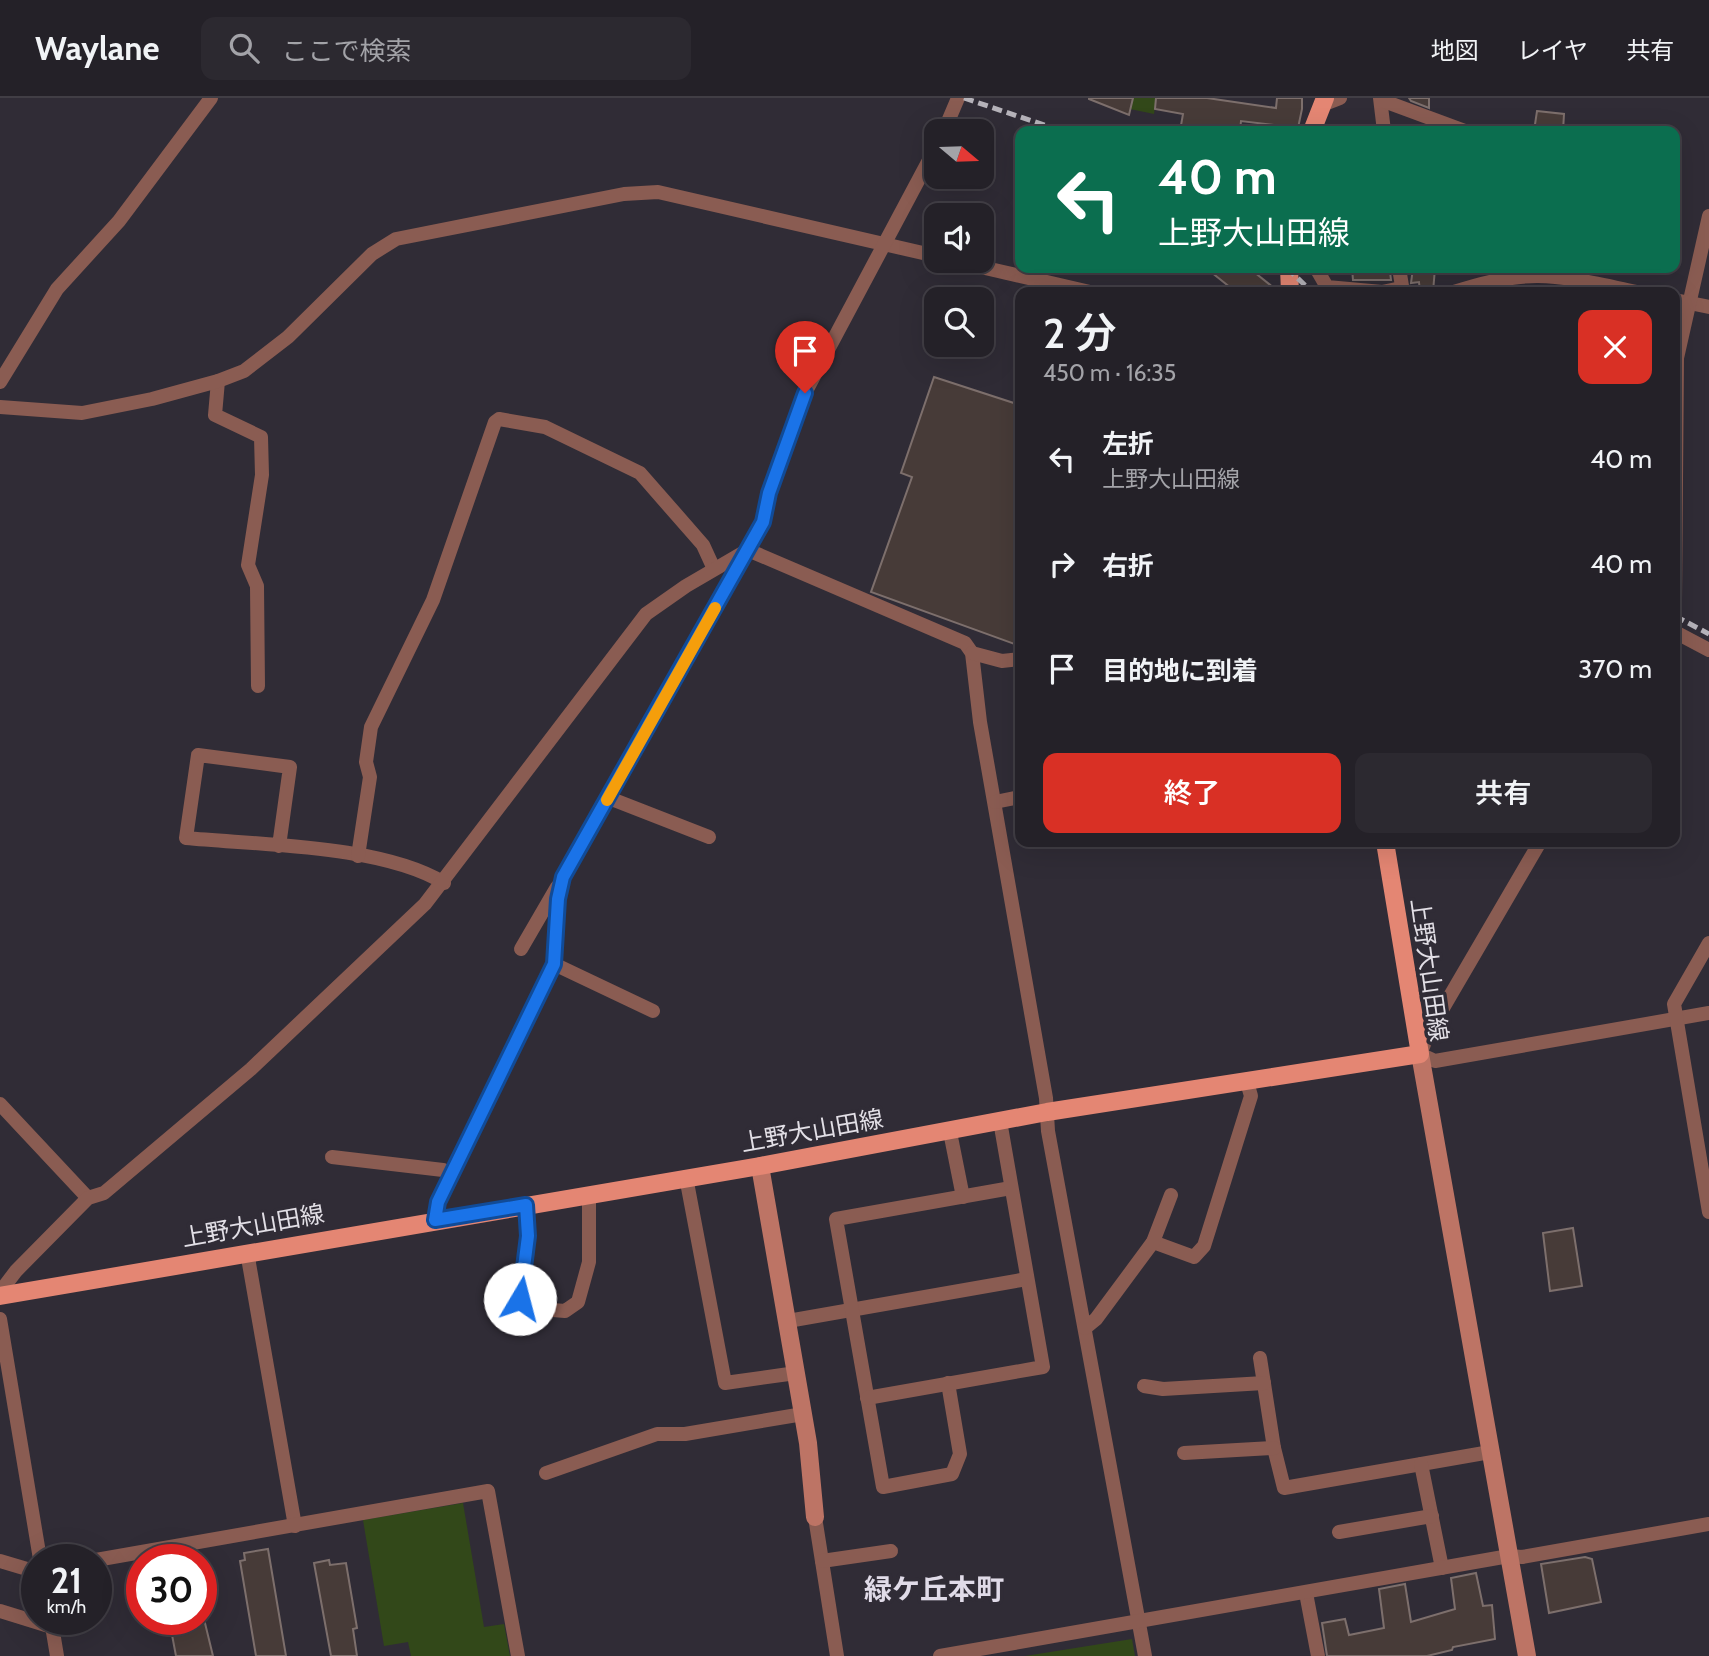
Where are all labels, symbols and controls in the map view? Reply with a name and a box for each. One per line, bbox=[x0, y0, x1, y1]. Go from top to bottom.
search box bbox=[201, 17, 691, 80]
text: Waylane bbox=[35, 28, 159, 68]
icon: search bbox=[225, 29, 263, 67]
text: ここで検索 bbox=[281, 35, 411, 67]
text: 地図 bbox=[1431, 36, 1479, 65]
text: レイヤ bbox=[1517, 36, 1588, 65]
text: 共有 bbox=[1626, 36, 1674, 65]
north arrow bbox=[924, 119, 994, 189]
map controls bbox=[924, 119, 994, 357]
text: 40 m bbox=[1158, 147, 1277, 206]
icon: left bbox=[1043, 154, 1134, 245]
button: sound bbox=[924, 203, 994, 273]
text: 上野大山田線 bbox=[1158, 213, 1350, 252]
button: search bbox=[924, 287, 994, 357]
text: 2 分 bbox=[1043, 307, 1117, 359]
button: close bbox=[1578, 310, 1652, 384]
pin bbox=[775, 321, 835, 393]
icon: arrive bbox=[786, 332, 824, 370]
text: 450 m · 16:35 bbox=[1043, 359, 1176, 387]
text: 左折 bbox=[1102, 428, 1154, 460]
icon: left bbox=[1043, 440, 1081, 478]
text: 40 m bbox=[1590, 443, 1652, 475]
text: 上野大山田線 bbox=[1102, 465, 1240, 493]
icon: right bbox=[1043, 545, 1081, 583]
text: 40 m bbox=[1590, 548, 1652, 580]
text: 右折 bbox=[1102, 550, 1154, 582]
icon: arrive bbox=[1043, 650, 1081, 688]
text: 370 m bbox=[1578, 653, 1652, 685]
text: 目的地に到着 bbox=[1102, 655, 1258, 687]
button: 終了 bbox=[1043, 753, 1341, 833]
button: 共有 bbox=[1355, 753, 1652, 833]
street label: 上野大山田線 bbox=[1405, 897, 1454, 1043]
street label: 上野大山田線 bbox=[738, 1104, 885, 1157]
street label: 上野大山田線 bbox=[179, 1199, 326, 1252]
position arrow bbox=[483, 1262, 557, 1336]
speed limit sign: 30 bbox=[126, 1544, 217, 1635]
text: 21 bbox=[51, 1559, 82, 1602]
district label: 緑ケ丘本町 bbox=[864, 1572, 1004, 1606]
text: km/h bbox=[47, 1596, 86, 1618]

